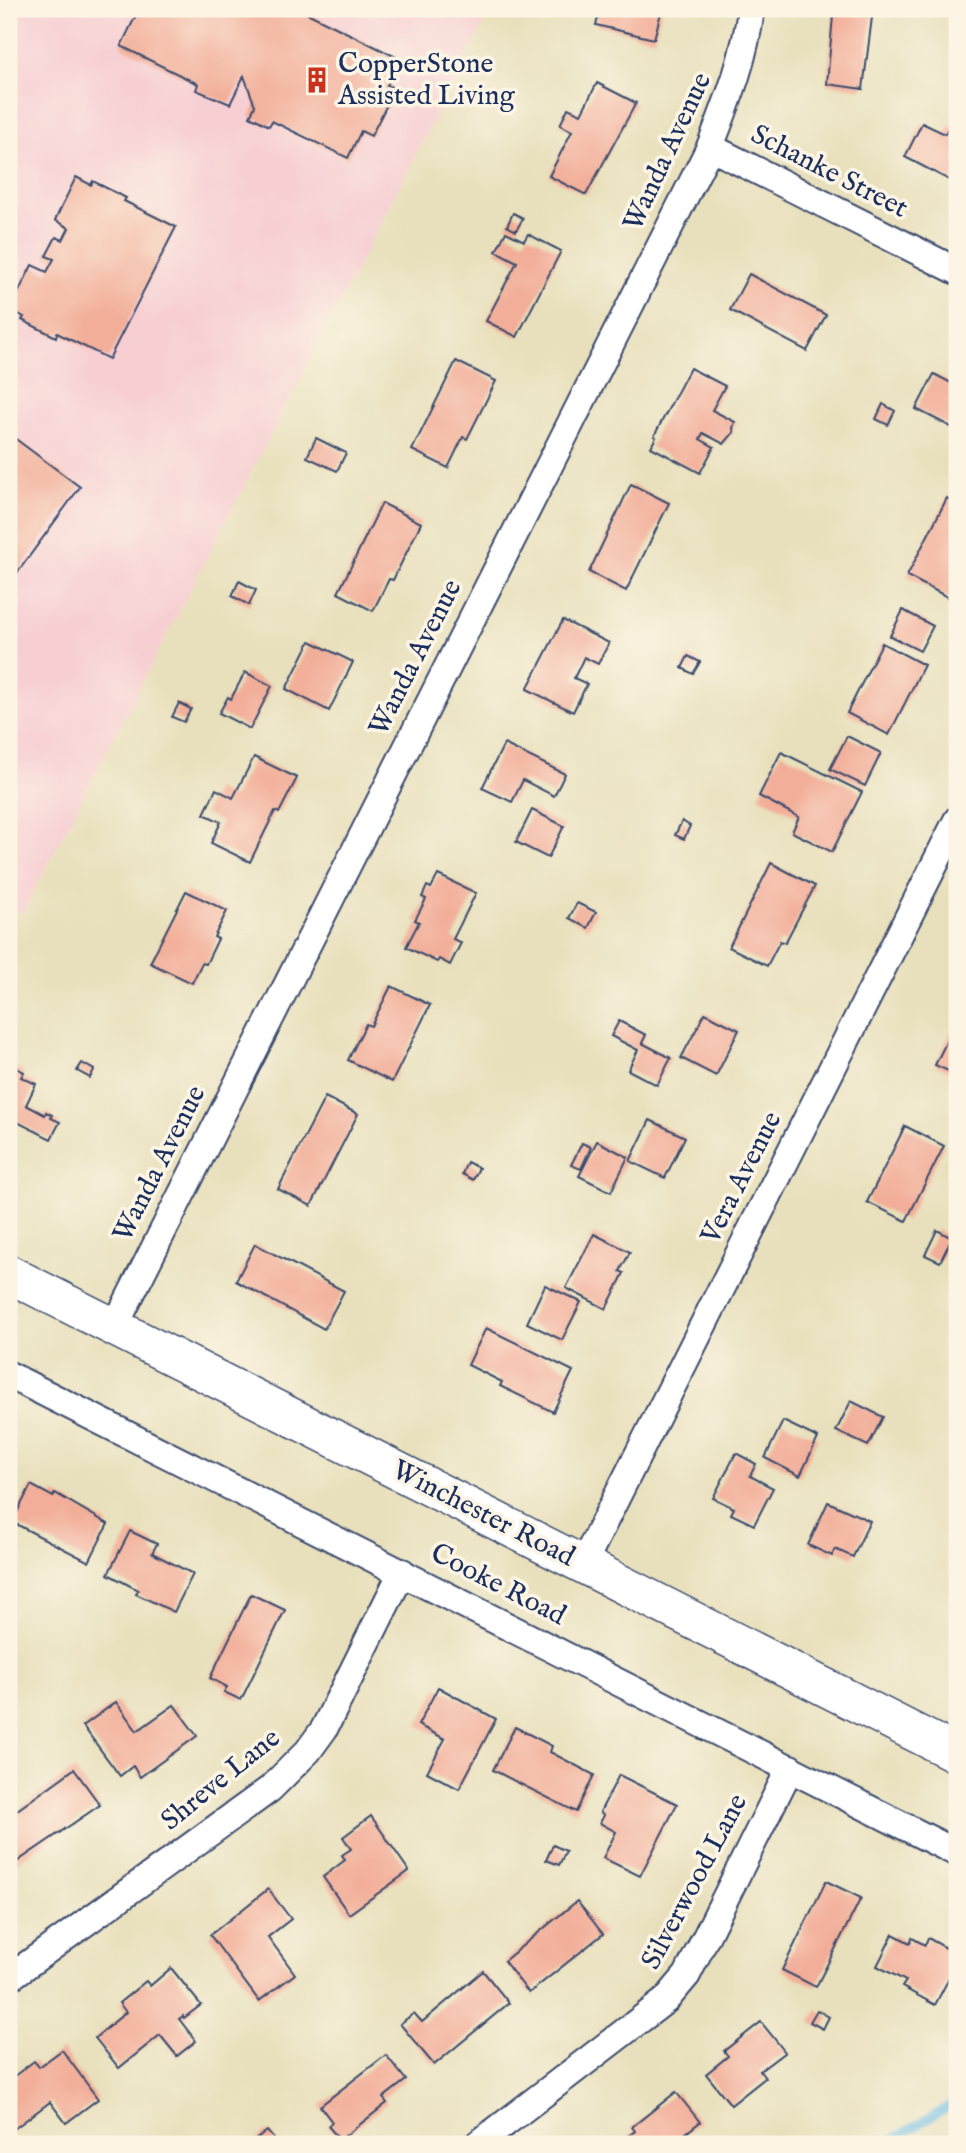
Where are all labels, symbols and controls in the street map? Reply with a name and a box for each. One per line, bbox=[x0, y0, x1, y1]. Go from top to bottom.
place label: CopperStone Assisted Living bbox=[337, 47, 516, 114]
building icon: CopperStone Assisted Living bbox=[302, 65, 332, 95]
street label: Wanda Avenue bbox=[616, 67, 720, 237]
street label: Schanke Street bbox=[745, 117, 914, 227]
street label: Wanda Avenue bbox=[362, 574, 470, 742]
street label: Wanda Avenue bbox=[106, 1080, 214, 1248]
street label: Vera Avenue bbox=[693, 1106, 790, 1251]
street label: Winchester Road bbox=[386, 1453, 580, 1575]
street label: Cooke Road bbox=[425, 1536, 572, 1634]
street label: Shreve Lane bbox=[154, 1721, 288, 1839]
street label: Silverwood Lane bbox=[634, 1788, 756, 1976]

